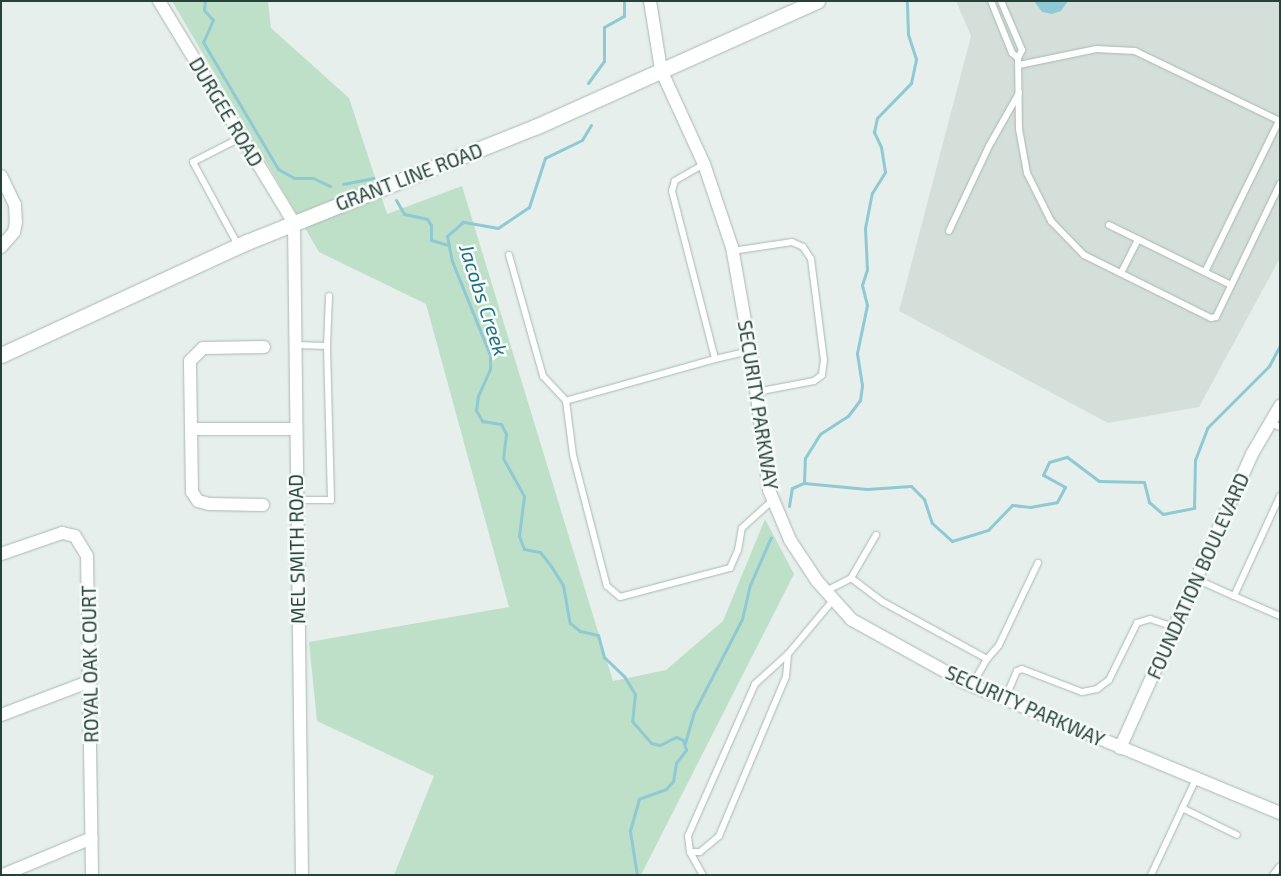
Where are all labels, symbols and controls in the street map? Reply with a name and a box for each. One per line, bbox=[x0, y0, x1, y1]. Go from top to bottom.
street label: DURGEE ROAD bbox=[184, 53, 268, 171]
street label: GRANT LINE ROAD bbox=[332, 138, 486, 216]
water label: Jacobs Creek bbox=[455, 241, 513, 359]
street label: SECURITY PARKWAY bbox=[733, 318, 783, 492]
street label: FOUNDATION BOULEVARD bbox=[1142, 469, 1254, 683]
street label: MEL SMITH ROAD bbox=[284, 474, 310, 624]
street label: ROYAL OAK COURT bbox=[77, 585, 103, 743]
street label: SECURITY PARKWAY bbox=[942, 661, 1108, 751]

